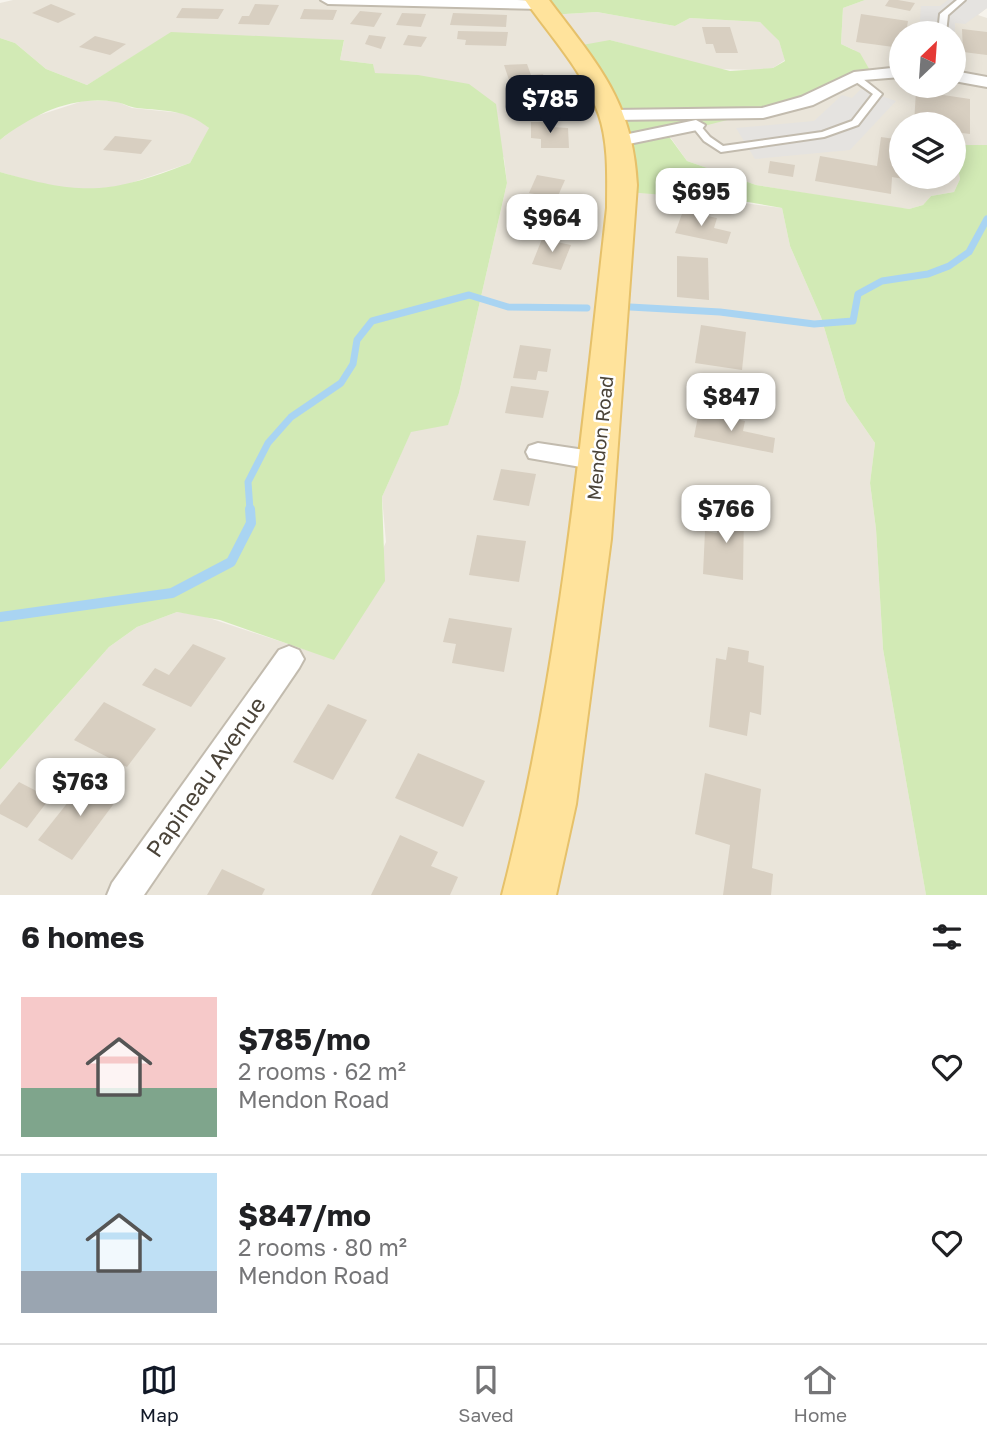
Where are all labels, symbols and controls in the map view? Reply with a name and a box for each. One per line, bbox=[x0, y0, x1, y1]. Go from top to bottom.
north arrow bbox=[889, 21, 966, 98]
map controls bbox=[889, 21, 966, 189]
pin: $785 bbox=[509, 76, 591, 135]
text: $785 bbox=[522, 84, 578, 112]
button: layers bbox=[889, 112, 966, 189]
pin: $695 bbox=[660, 168, 742, 228]
text: $695 bbox=[672, 177, 730, 205]
pin: $964 bbox=[511, 194, 593, 254]
text: $964 bbox=[523, 203, 582, 231]
pin: $847 bbox=[690, 374, 772, 433]
street label: Mendon Road bbox=[582, 375, 617, 501]
text: $847 bbox=[702, 382, 760, 410]
pin: $766 bbox=[685, 486, 767, 545]
text: $766 bbox=[697, 494, 755, 522]
street label: Papineau Avenue bbox=[139, 691, 271, 862]
pin: $763 bbox=[39, 758, 121, 818]
text: $763 bbox=[52, 767, 108, 795]
icon: filters bbox=[928, 918, 966, 956]
text: 6 homes bbox=[21, 919, 144, 955]
text: $785/mo bbox=[238, 1021, 371, 1057]
icon: home bbox=[77, 1025, 161, 1109]
icon: heart bbox=[928, 1048, 966, 1086]
text: 2 rooms · 62 m² bbox=[238, 1057, 406, 1085]
text: Mendon Road bbox=[238, 1085, 389, 1113]
text: $847/mo bbox=[238, 1197, 371, 1233]
icon: home bbox=[77, 1201, 161, 1285]
icon: heart bbox=[928, 1224, 966, 1262]
text: 2 rooms · 80 m² bbox=[238, 1233, 407, 1261]
text: Mendon Road bbox=[238, 1261, 389, 1289]
tab: Map bbox=[140, 1361, 179, 1426]
tab: Saved bbox=[458, 1361, 514, 1426]
tab: Home bbox=[793, 1361, 847, 1426]

